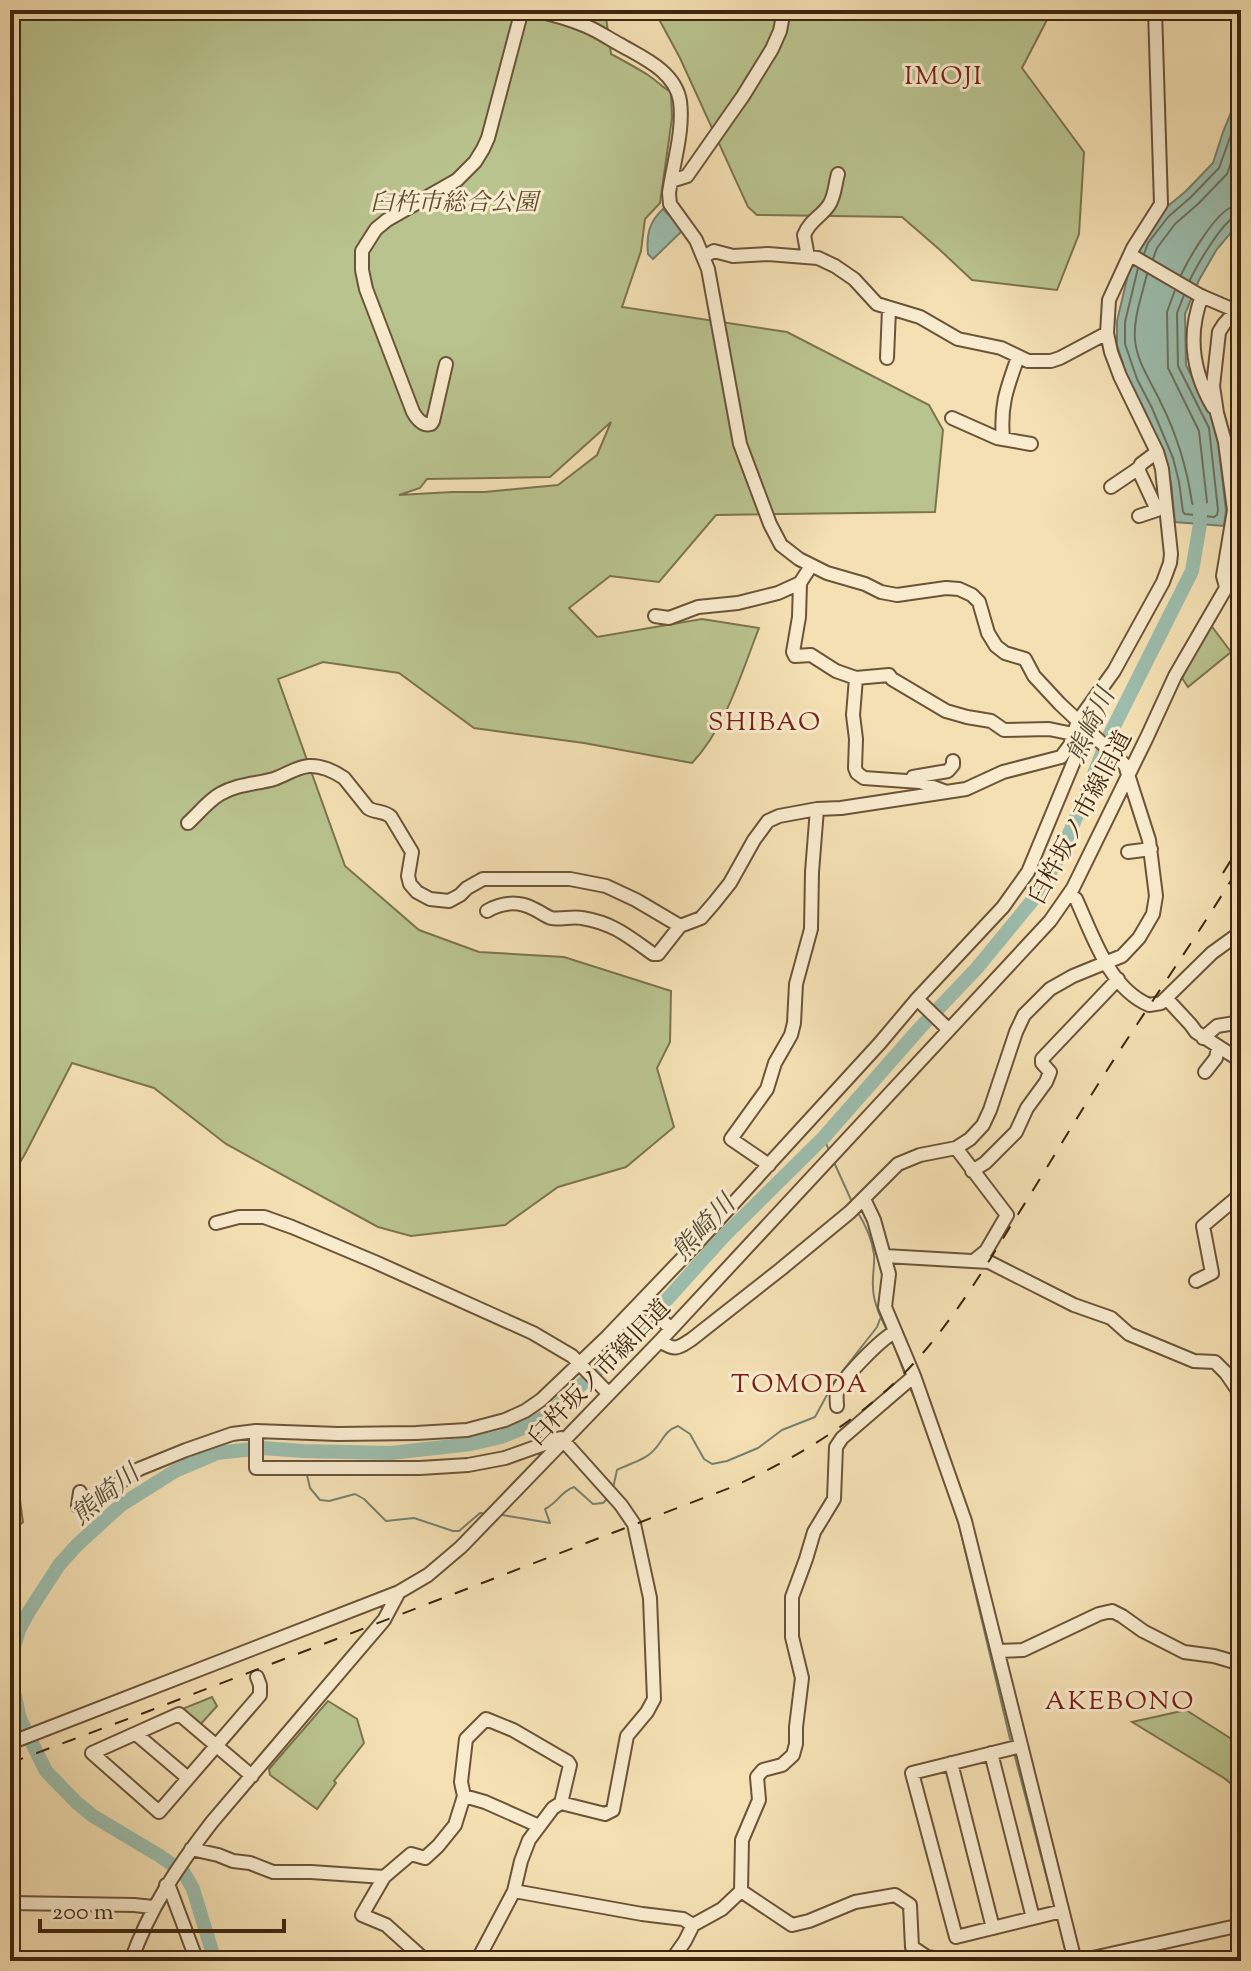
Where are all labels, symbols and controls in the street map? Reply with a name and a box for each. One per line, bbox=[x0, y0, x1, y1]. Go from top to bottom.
district label: IMOJI bbox=[904, 59, 984, 96]
park label: 臼杵市総合公園 bbox=[370, 187, 542, 221]
water label: 熊崎川 bbox=[1059, 680, 1127, 769]
district label: SHIBAO bbox=[708, 705, 822, 742]
street label: 臼杵坂ノ市線旧道 bbox=[1022, 725, 1142, 911]
water label: 熊崎川 bbox=[665, 1185, 747, 1270]
street label: 臼杵坂ノ市線旧道 bbox=[522, 1293, 679, 1454]
district label: TOMODA bbox=[731, 1367, 869, 1404]
water label: 熊崎川 bbox=[65, 1455, 151, 1535]
district label: AKEBONO bbox=[1045, 1684, 1195, 1721]
scale bar bbox=[40, 1883, 284, 1933]
text: 200 m bbox=[52, 1896, 114, 1930]

